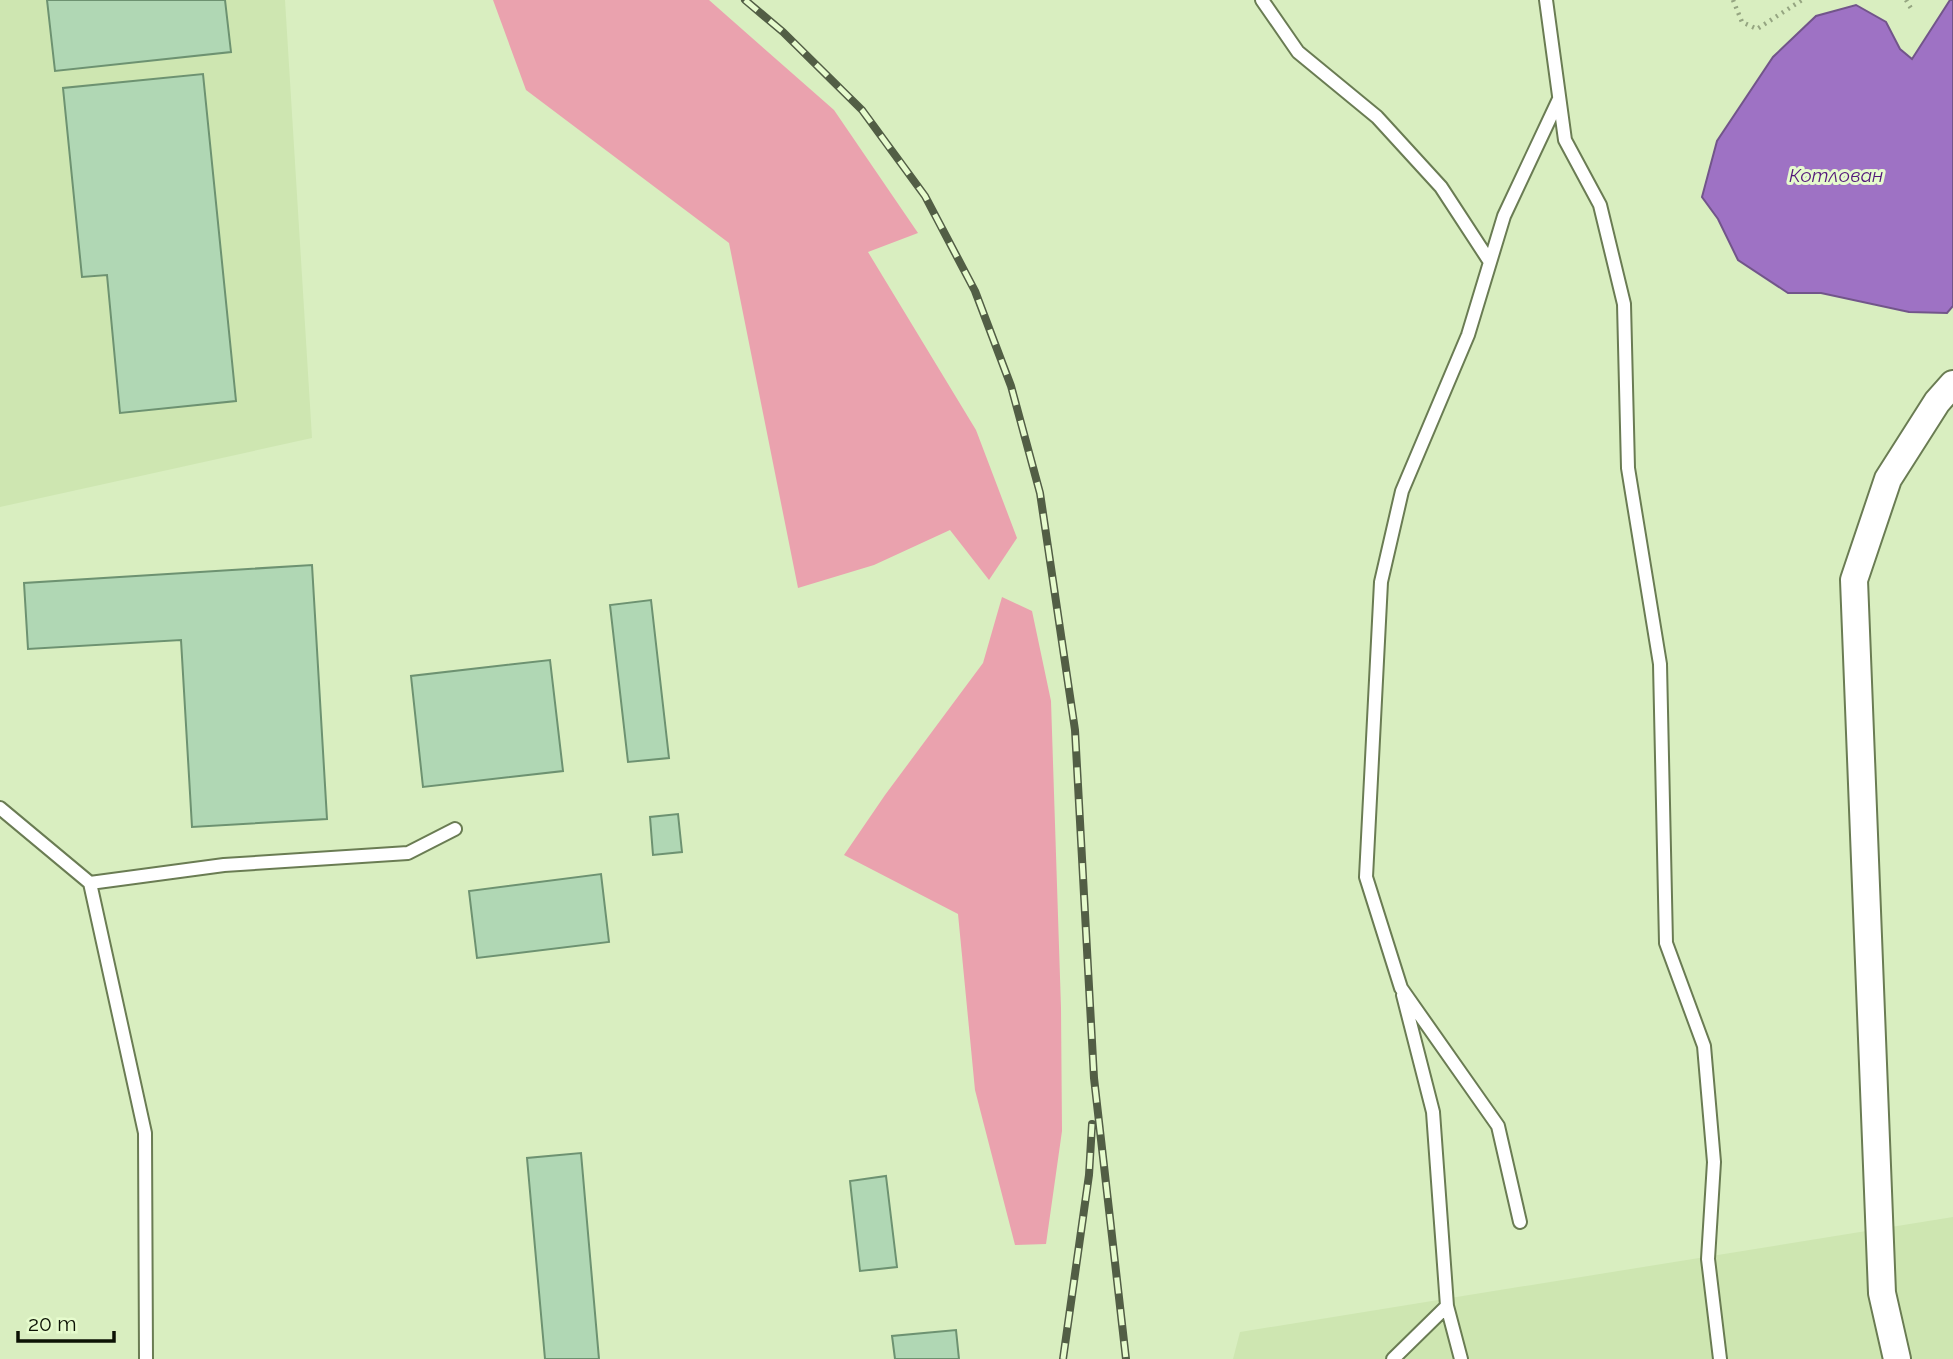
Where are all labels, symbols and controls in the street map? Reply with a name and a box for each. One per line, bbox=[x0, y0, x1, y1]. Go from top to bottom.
water label: Котлован bbox=[1789, 164, 1883, 186]
scale bar bbox=[18, 1300, 114, 1344]
text: 20 m bbox=[28, 1311, 76, 1336]

